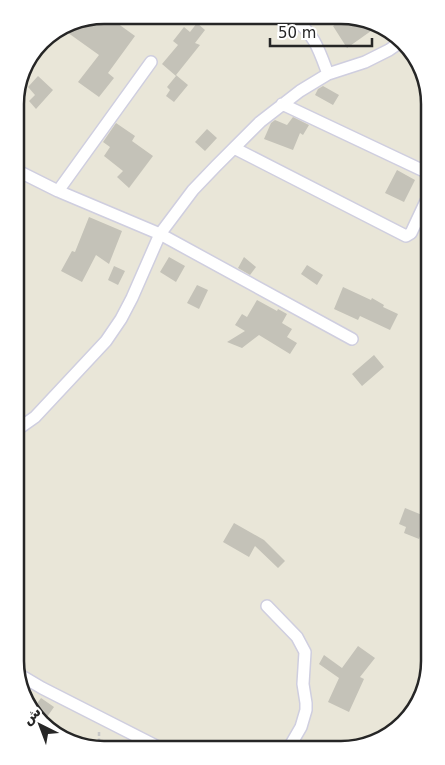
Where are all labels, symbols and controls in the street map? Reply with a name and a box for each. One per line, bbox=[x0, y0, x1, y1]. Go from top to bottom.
scale bar bbox=[270, 15, 372, 47]
text: 50 m bbox=[278, 24, 316, 42]
north arrow bbox=[15, 700, 65, 750]
text: ش bbox=[19, 703, 44, 728]

